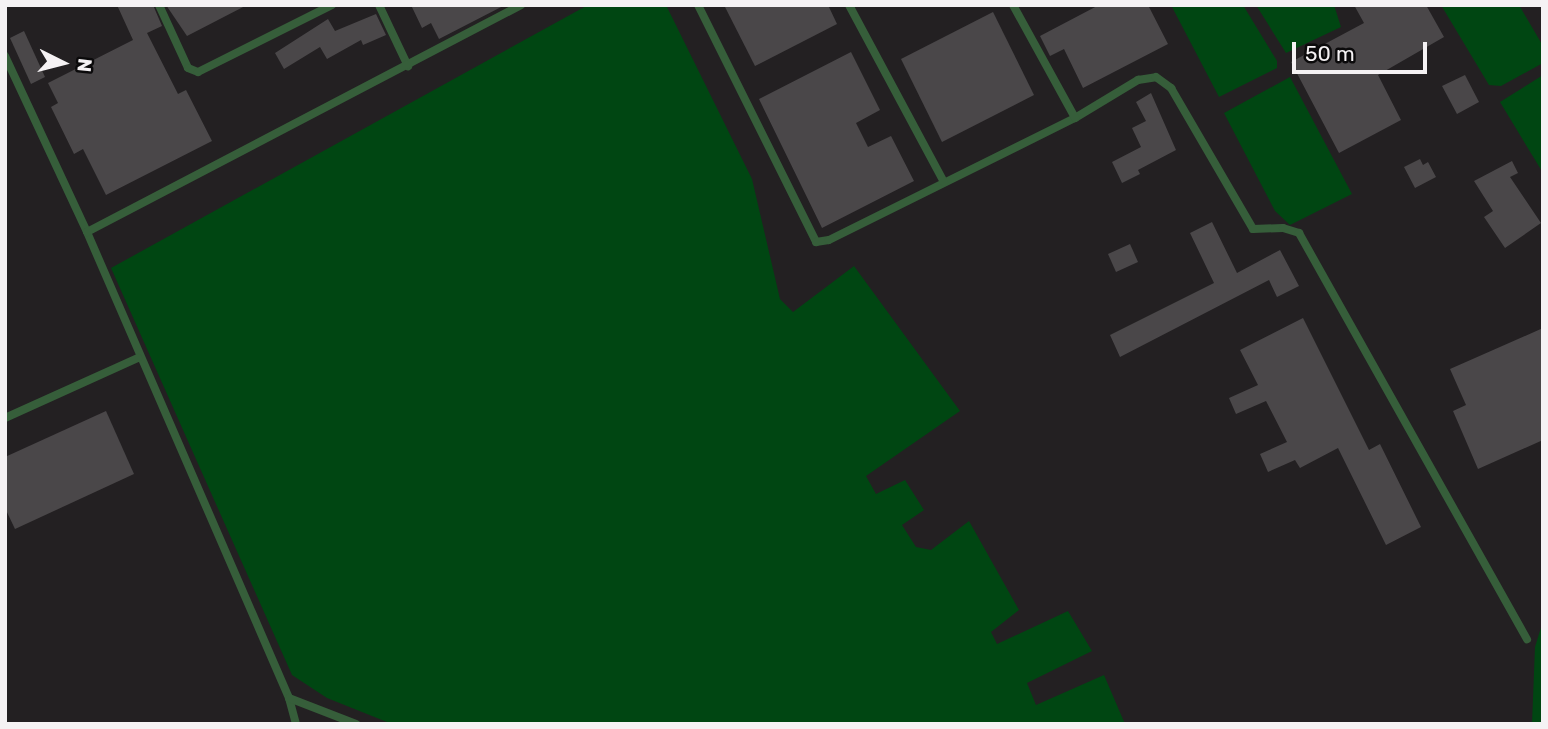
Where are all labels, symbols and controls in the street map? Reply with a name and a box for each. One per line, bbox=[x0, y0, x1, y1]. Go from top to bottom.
north arrow bbox=[28, 28, 98, 98]
scale bar bbox=[1296, 28, 1431, 72]
text: 50 m bbox=[1305, 41, 1355, 66]
text: N bbox=[72, 57, 97, 73]

